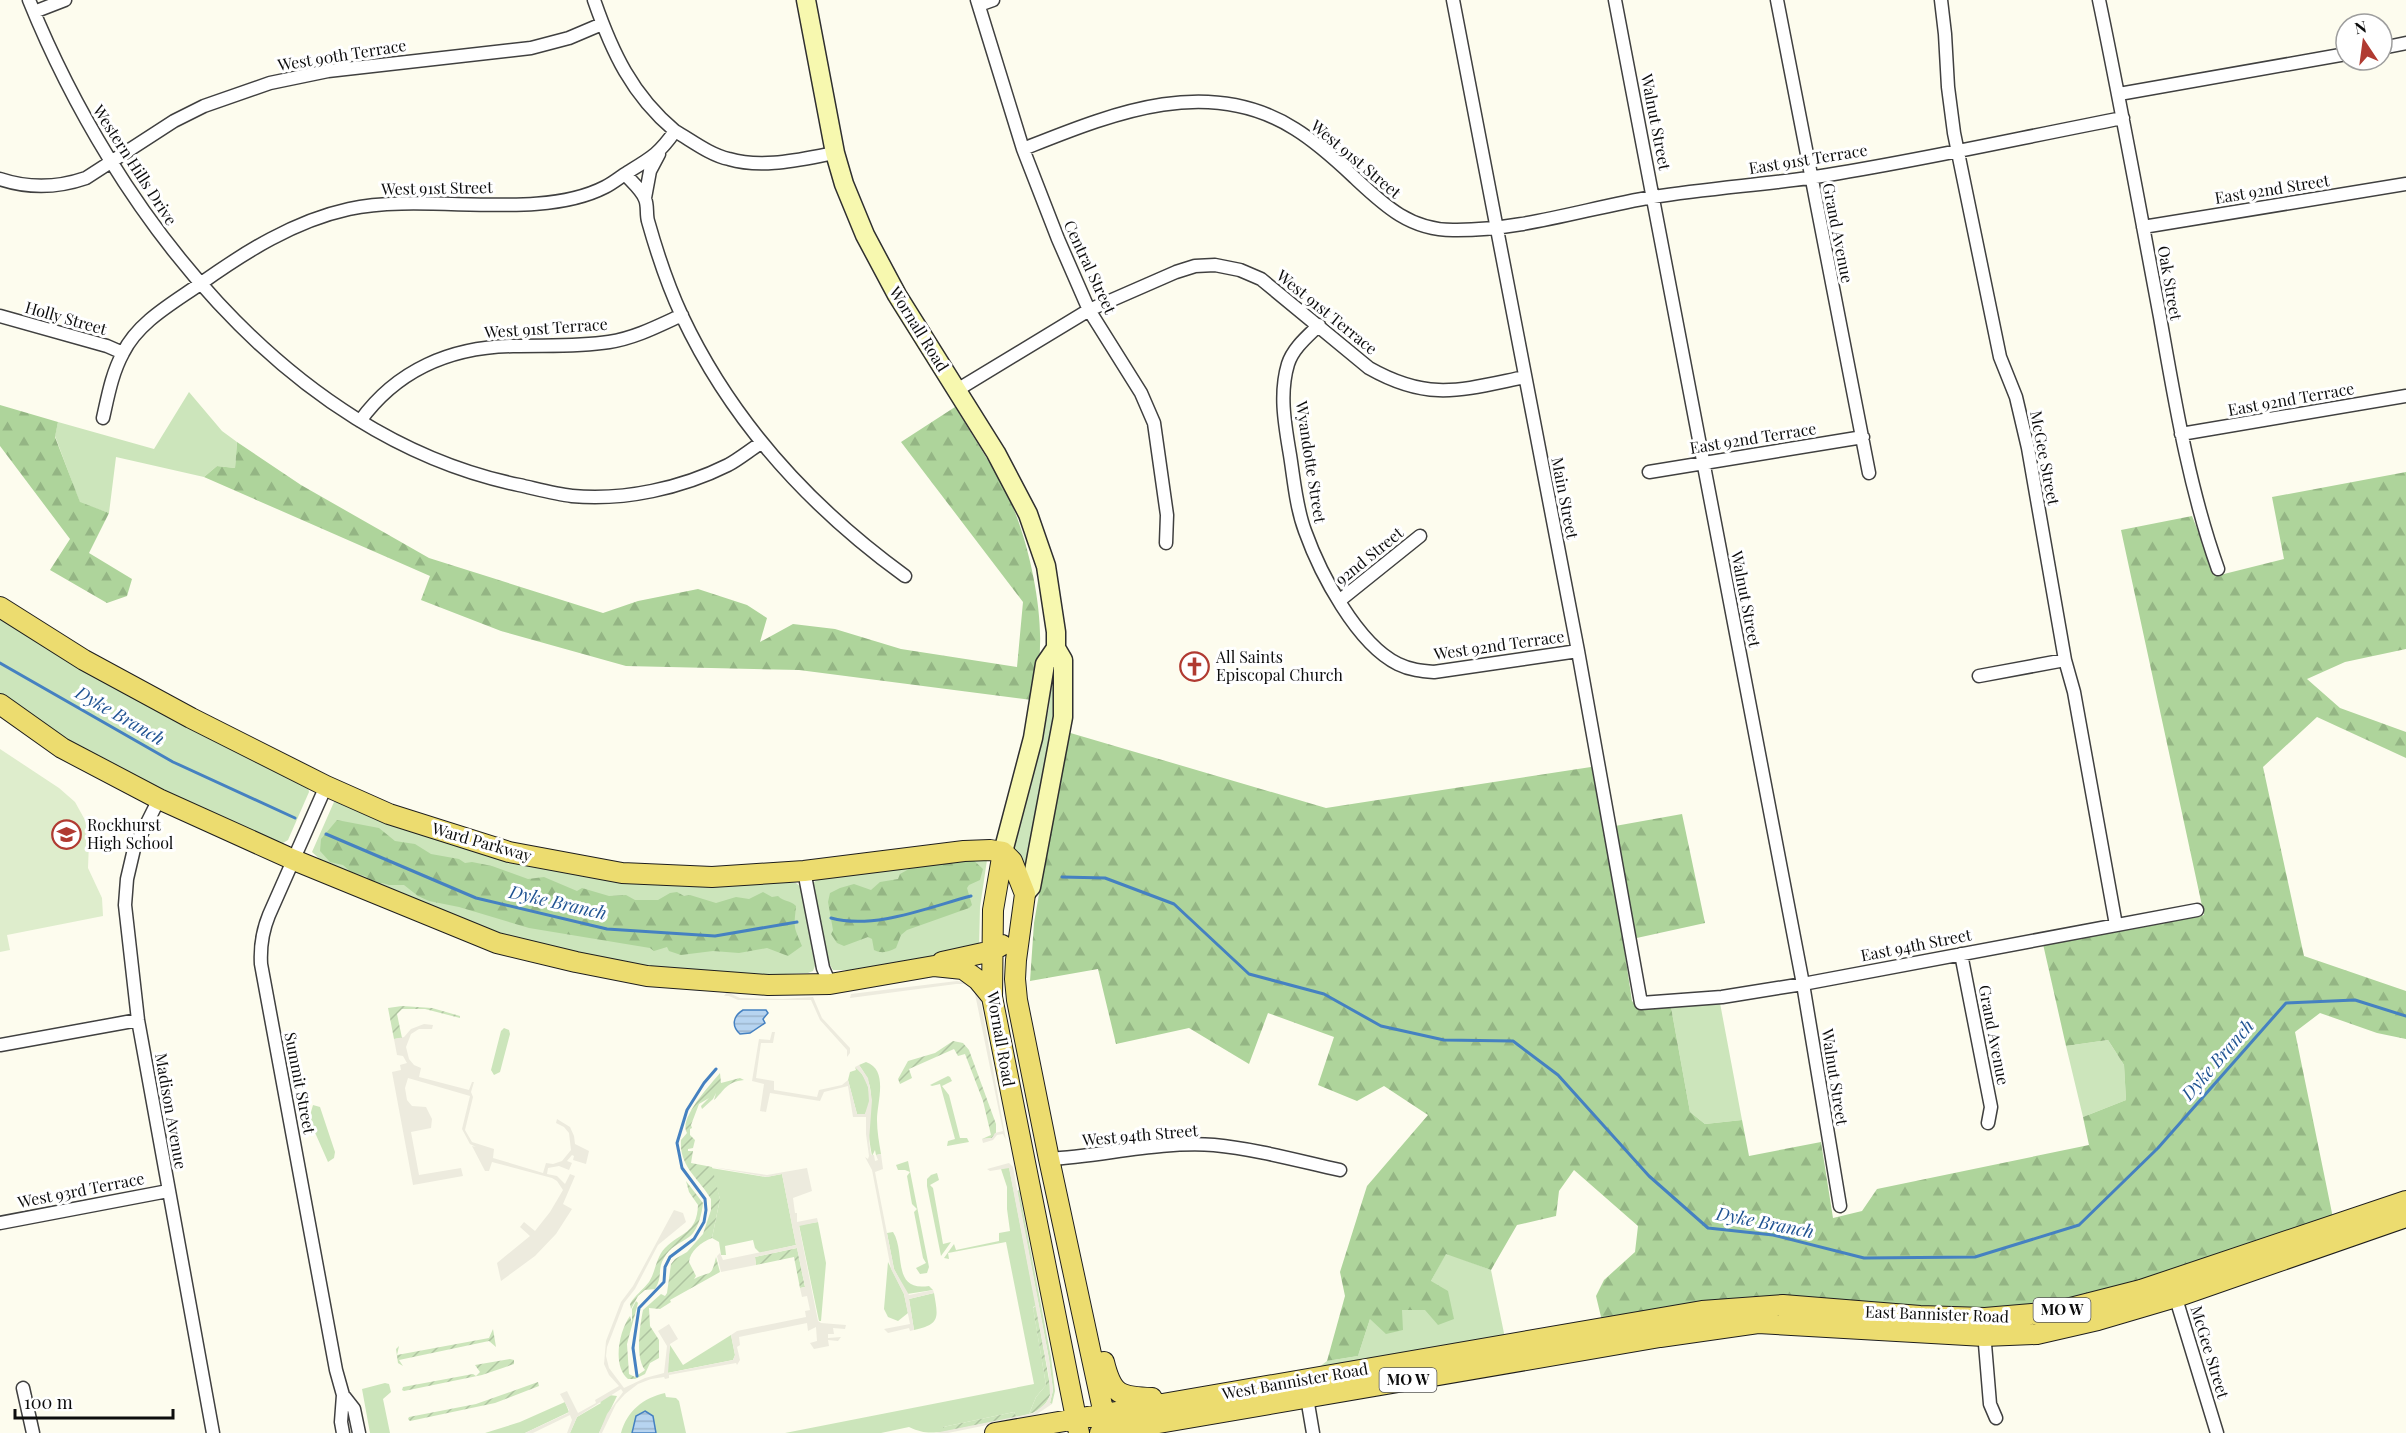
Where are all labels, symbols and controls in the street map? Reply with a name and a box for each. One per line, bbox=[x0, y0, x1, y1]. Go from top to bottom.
north arrow bbox=[2334, 12, 2394, 72]
text: N bbox=[2353, 15, 2369, 38]
street label: West 90th Terrace bbox=[275, 34, 408, 75]
street label: Walnut Street bbox=[1637, 71, 1676, 172]
street label: Western Hills Drive bbox=[88, 100, 182, 229]
street label: West 91st Street bbox=[1306, 114, 1406, 203]
street label: East 91st Terrace bbox=[1747, 139, 1869, 178]
street label: East 92nd Street bbox=[2213, 169, 2331, 208]
street label: West 91st Street bbox=[380, 176, 493, 199]
street label: Grand Avenue bbox=[1819, 181, 1858, 285]
street label: Central Street bbox=[1060, 217, 1121, 317]
street label: Oak Street bbox=[2154, 244, 2187, 322]
street label: West 91st Terrace bbox=[1272, 264, 1382, 359]
street label: Wornall Road bbox=[884, 281, 954, 375]
street label: Holly Street bbox=[23, 296, 110, 339]
street label: West 91st Terrace bbox=[483, 313, 608, 342]
street label: East 92nd Terrace bbox=[2226, 377, 2356, 420]
street label: Wyandotte Street bbox=[1291, 398, 1332, 525]
street label: McGee Street bbox=[2026, 409, 2065, 507]
street label: East 92nd Terrace bbox=[1688, 417, 1818, 458]
street label: Main Street bbox=[1547, 455, 1584, 541]
street label: 92nd Street bbox=[1330, 522, 1407, 589]
street label: Walnut Street bbox=[1727, 548, 1766, 649]
street label: West 92nd Terrace bbox=[1431, 625, 1566, 664]
place label: All Saints Episcopal Church bbox=[1215, 646, 1344, 685]
church icon: All Saints Episcopal Church bbox=[1179, 650, 1211, 682]
water label: Dyke Branch bbox=[71, 679, 169, 750]
place label: Rockhurst High School bbox=[87, 814, 174, 853]
street label: Ward Parkway bbox=[429, 817, 534, 866]
school or university icon: Rockhurst High School bbox=[50, 818, 82, 850]
water label: Dyke Branch bbox=[506, 879, 609, 925]
street label: East 94th Street bbox=[1859, 923, 1973, 966]
street label: Grand Avenue bbox=[1975, 983, 2014, 1087]
street label: Wornall Road bbox=[983, 989, 1020, 1088]
water label: Dyke Branch bbox=[2175, 1014, 2259, 1105]
street label: Walnut Street bbox=[1817, 1026, 1854, 1127]
street label: Summit Street bbox=[280, 1030, 321, 1136]
street label: Madison Avenue bbox=[151, 1051, 192, 1171]
street label: West 94th Street bbox=[1080, 1119, 1199, 1150]
street label: West 93rd Terrace bbox=[15, 1167, 146, 1212]
water label: Dyke Branch bbox=[1713, 1201, 1816, 1243]
road number: MO W bbox=[2034, 1298, 2090, 1322]
street label: East Bannister Road bbox=[1865, 1300, 2009, 1327]
street label: McGee Street bbox=[2186, 1303, 2235, 1401]
street label: West Bannister Road bbox=[1219, 1357, 1370, 1404]
road number: MO W bbox=[1380, 1368, 1436, 1392]
scale bar bbox=[15, 1382, 172, 1420]
text: 100 m bbox=[24, 1390, 73, 1414]

